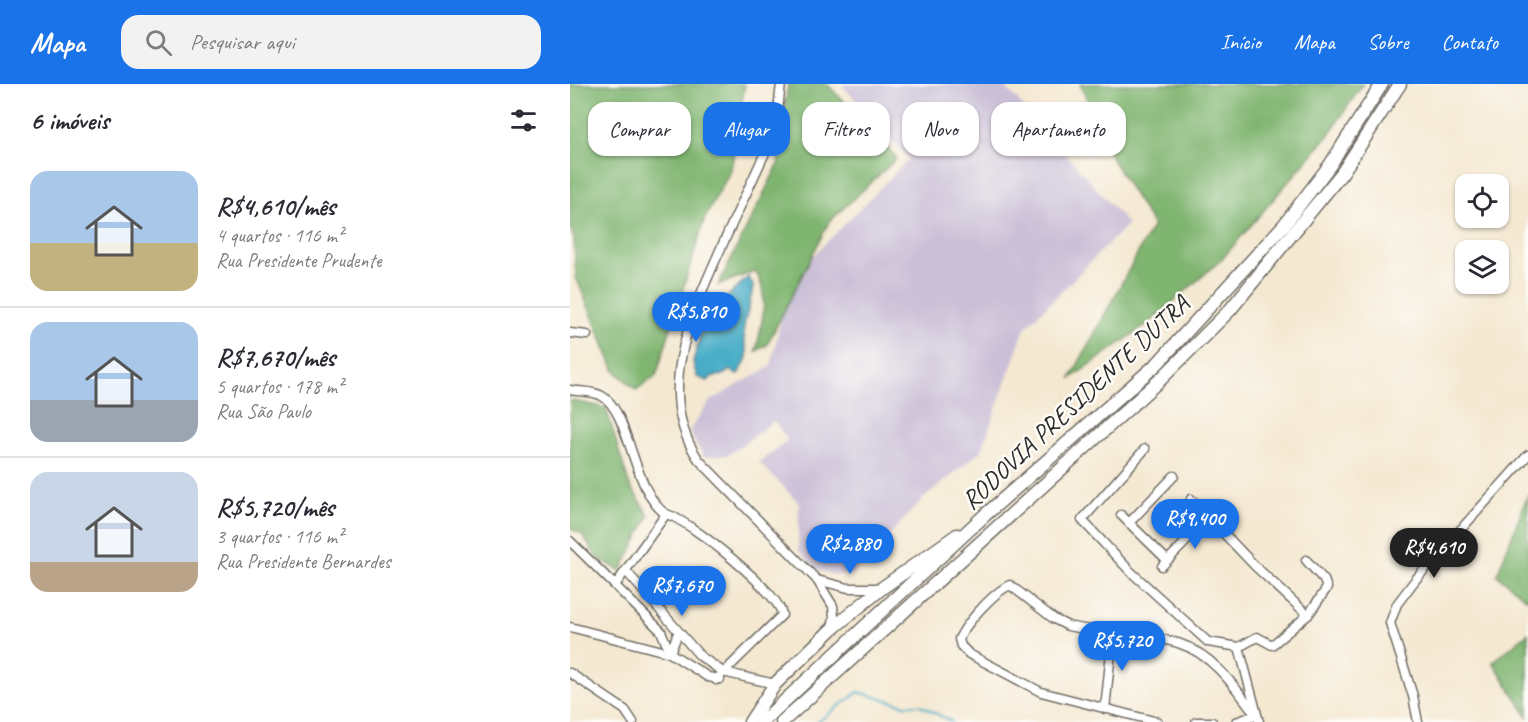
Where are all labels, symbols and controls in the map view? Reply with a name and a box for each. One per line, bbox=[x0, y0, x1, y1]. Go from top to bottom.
search box bbox=[121, 15, 541, 69]
text: Mapa bbox=[30, 25, 85, 60]
icon: search bbox=[142, 26, 175, 59]
text: Pesquisar aqui bbox=[190, 28, 295, 56]
text: Início bbox=[1221, 29, 1261, 55]
text: Mapa bbox=[1294, 29, 1335, 55]
text: Sobre bbox=[1368, 29, 1408, 55]
text: Contato bbox=[1441, 29, 1498, 55]
chip: Comprar bbox=[588, 102, 691, 156]
chip: Alugar bbox=[703, 102, 790, 156]
chip: Filtros bbox=[802, 102, 890, 156]
chip: Novo bbox=[902, 102, 979, 156]
chip: Apartamento bbox=[991, 102, 1126, 156]
text: 6 imóveis bbox=[30, 104, 109, 137]
icon: filters bbox=[507, 104, 540, 137]
map controls bbox=[1455, 174, 1509, 294]
button: locate bbox=[1455, 174, 1509, 228]
text: R$4,610/mês bbox=[216, 190, 335, 223]
icon: home bbox=[78, 195, 150, 267]
text: 4 quartos · 116 m² bbox=[216, 223, 343, 248]
button: layers bbox=[1455, 240, 1509, 294]
text: Rua Presidente Prudente bbox=[216, 248, 381, 273]
street label: RODOVIA PRESIDENTE DUTRA bbox=[954, 287, 1198, 517]
pin: R$5,810 bbox=[641, 292, 751, 343]
text: R$5,810 bbox=[666, 299, 726, 324]
text: R$7,670/mês bbox=[216, 341, 335, 374]
icon: home bbox=[78, 346, 150, 418]
text: 5 quartos · 178 m² bbox=[216, 374, 343, 399]
text: Rua São Paulo bbox=[216, 399, 311, 424]
text: R$5,720/mês bbox=[216, 491, 334, 524]
icon: home bbox=[78, 496, 150, 568]
pin: R$9,400 bbox=[1140, 499, 1250, 550]
text: R$9,400 bbox=[1165, 506, 1225, 531]
text: 3 quartos · 116 m² bbox=[216, 524, 343, 549]
pin: R$2,880 bbox=[795, 524, 905, 575]
pin: R$4,610 bbox=[1379, 528, 1489, 579]
text: R$2,880 bbox=[820, 531, 880, 556]
text: R$4,610 bbox=[1404, 535, 1464, 560]
text: Rua Presidente Bernardes bbox=[216, 549, 391, 574]
pin: R$7,670 bbox=[627, 566, 737, 617]
text: R$7,670 bbox=[652, 573, 712, 598]
pin: R$5,720 bbox=[1067, 621, 1177, 672]
text: R$5,720 bbox=[1092, 628, 1152, 653]

